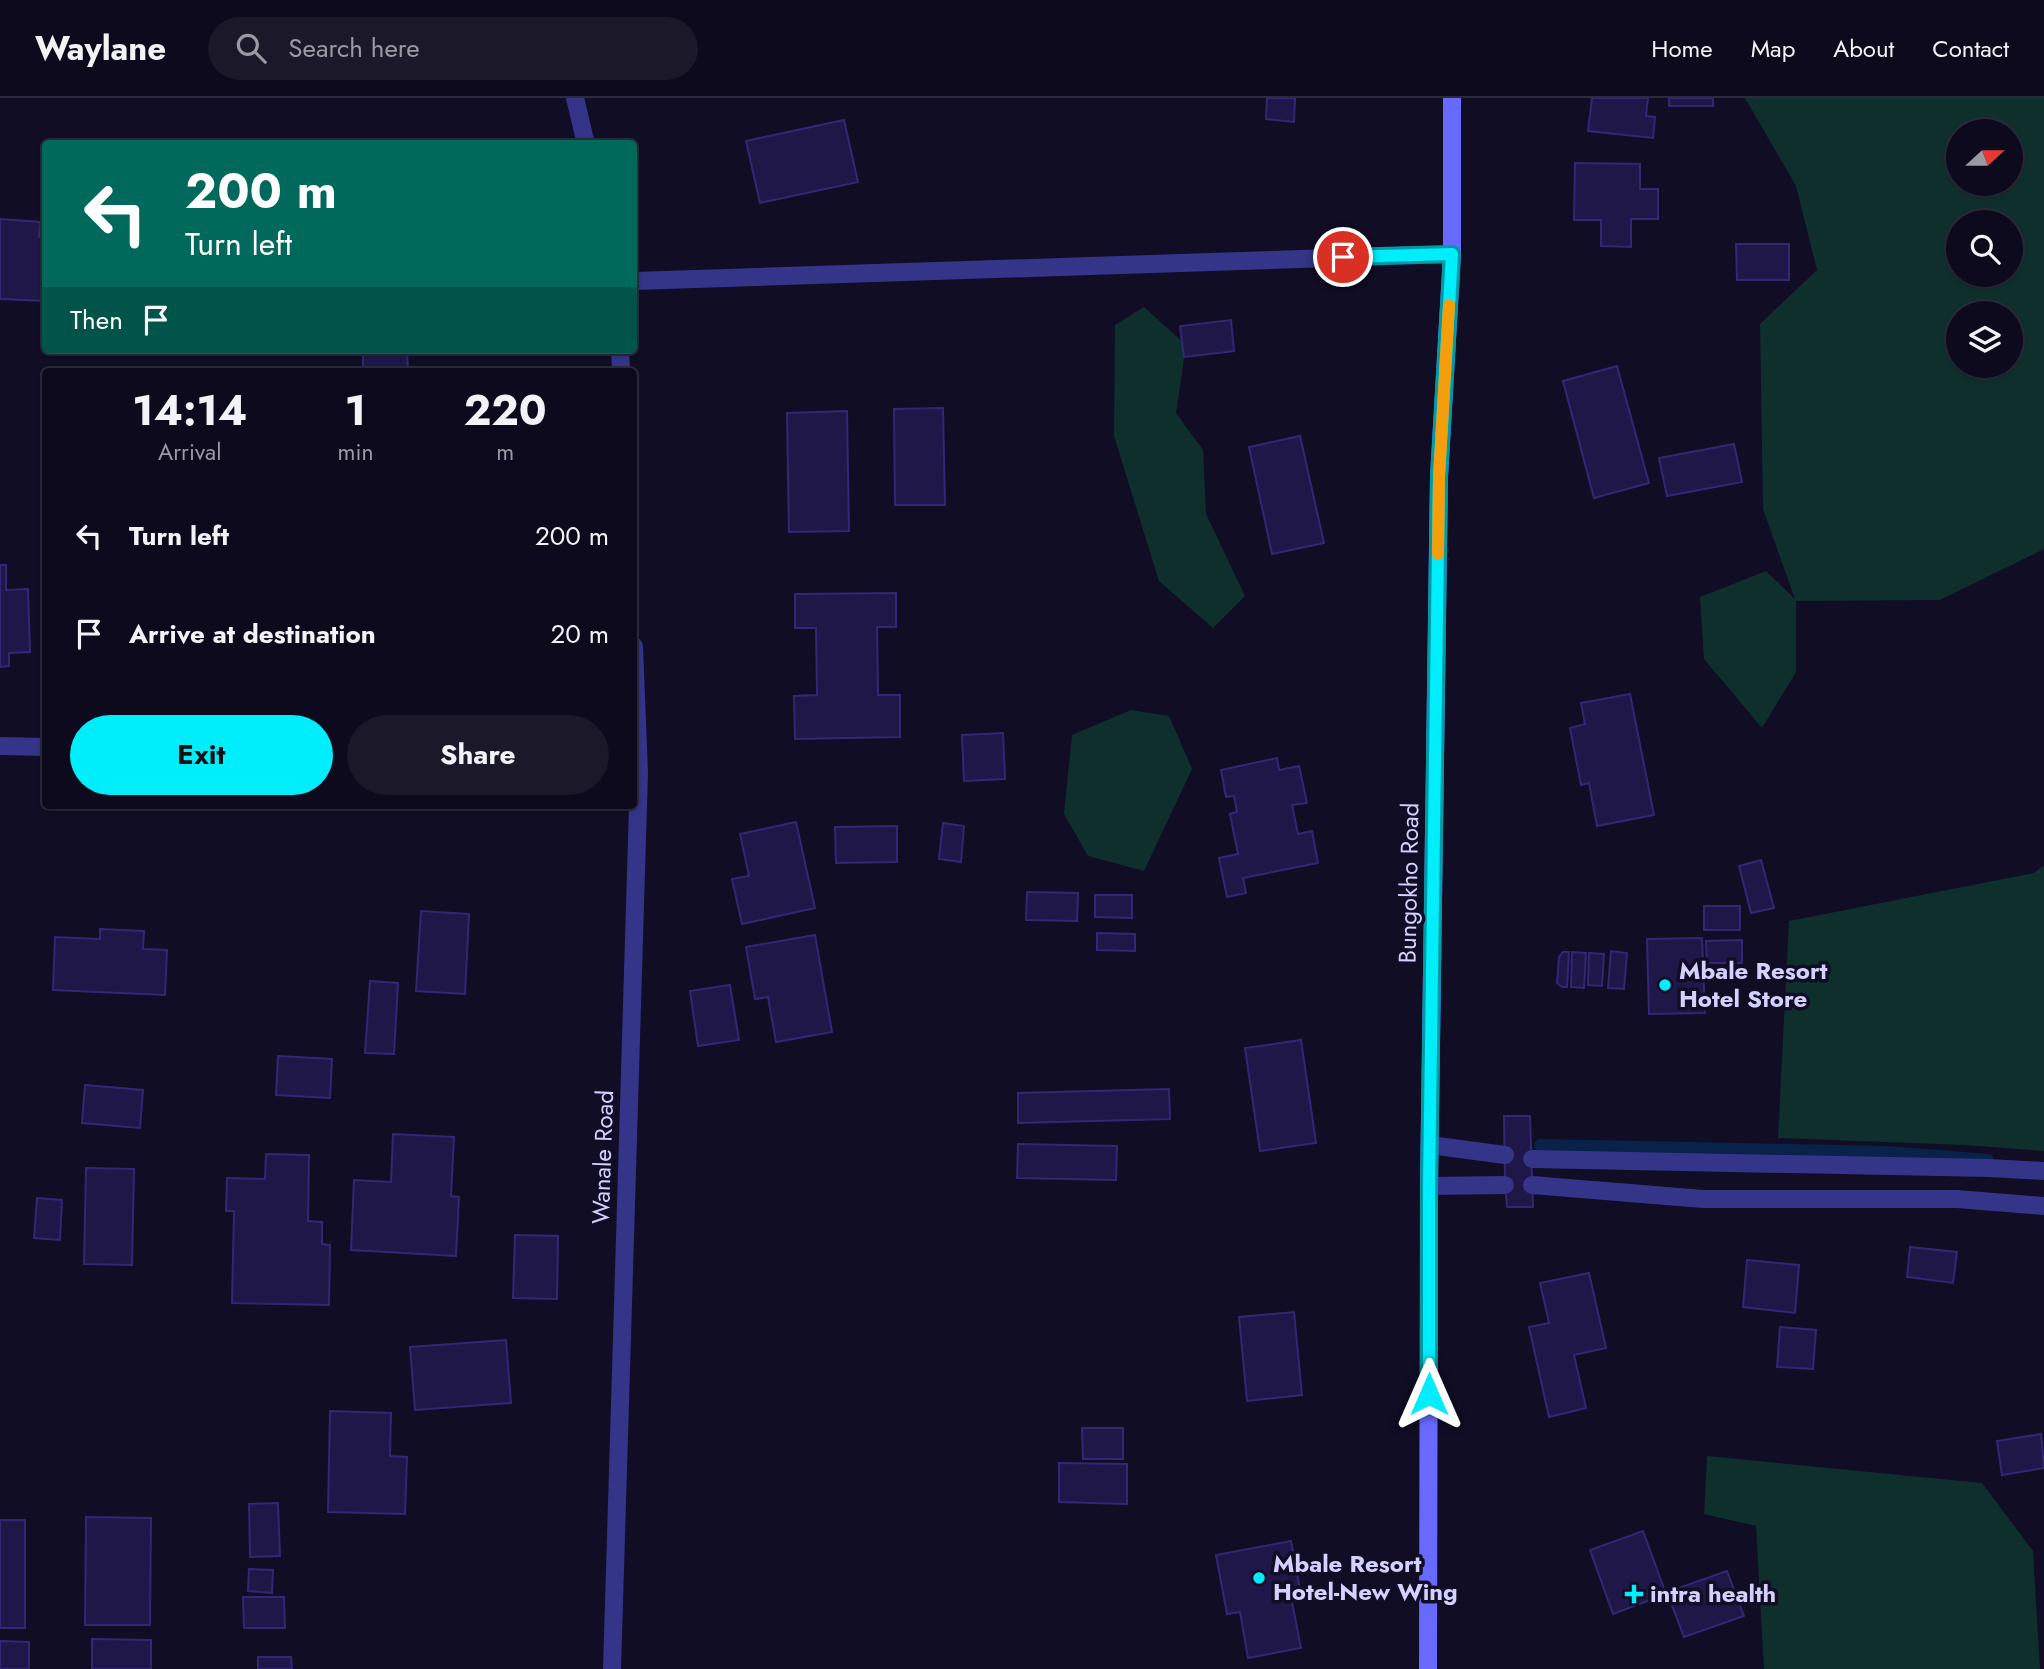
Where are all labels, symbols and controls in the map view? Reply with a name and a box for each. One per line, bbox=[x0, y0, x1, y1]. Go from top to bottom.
search box bbox=[208, 17, 698, 80]
text: Waylane bbox=[35, 25, 166, 72]
icon: search bbox=[232, 29, 270, 67]
text: Search here bbox=[288, 29, 420, 67]
text: Home bbox=[1651, 31, 1713, 66]
text: Map bbox=[1751, 31, 1795, 66]
text: About bbox=[1833, 31, 1894, 66]
text: Contact bbox=[1932, 31, 2009, 66]
north arrow bbox=[1946, 119, 2023, 196]
map controls bbox=[1946, 119, 2023, 378]
text: 200 m bbox=[185, 156, 337, 226]
icon: left bbox=[70, 168, 161, 259]
button: search bbox=[1946, 210, 2023, 287]
text: Turn left bbox=[185, 221, 292, 267]
pin bbox=[1313, 227, 1373, 287]
icon: arrive bbox=[1324, 238, 1362, 276]
text: Then bbox=[70, 301, 123, 339]
icon: arrive bbox=[137, 301, 175, 339]
button: layers bbox=[1946, 301, 2023, 378]
text: 14:14 bbox=[132, 380, 247, 441]
text: 1 bbox=[345, 380, 366, 441]
text: 220 bbox=[464, 380, 547, 441]
text: Arrival bbox=[158, 435, 221, 469]
text: min bbox=[337, 435, 373, 469]
text: m bbox=[496, 435, 514, 469]
icon: left bbox=[70, 517, 108, 555]
text: Turn left bbox=[129, 517, 229, 555]
text: 200 m bbox=[535, 517, 609, 555]
icon: arrive bbox=[70, 615, 108, 653]
text: Arrive at destination bbox=[129, 615, 376, 653]
text: 20 m bbox=[551, 615, 609, 653]
button: Exit bbox=[70, 715, 333, 795]
button: Share bbox=[347, 715, 609, 795]
street label: Bungokho Road bbox=[1390, 802, 1427, 964]
place label: Mbale Resort Hotel Store bbox=[1679, 953, 1828, 1016]
marker: Mbale Resort Hotel Store bbox=[1657, 977, 1673, 993]
street label: Wanale Road bbox=[583, 1089, 622, 1225]
position arrow bbox=[1392, 1357, 1466, 1431]
place label: Mbale Resort Hotel-New Wing bbox=[1273, 1546, 1458, 1609]
marker: Mbale Resort Hotel-New Wing bbox=[1251, 1570, 1267, 1586]
place label: intra health bbox=[1650, 1576, 1776, 1611]
marker: intra health bbox=[1624, 1584, 1644, 1604]

